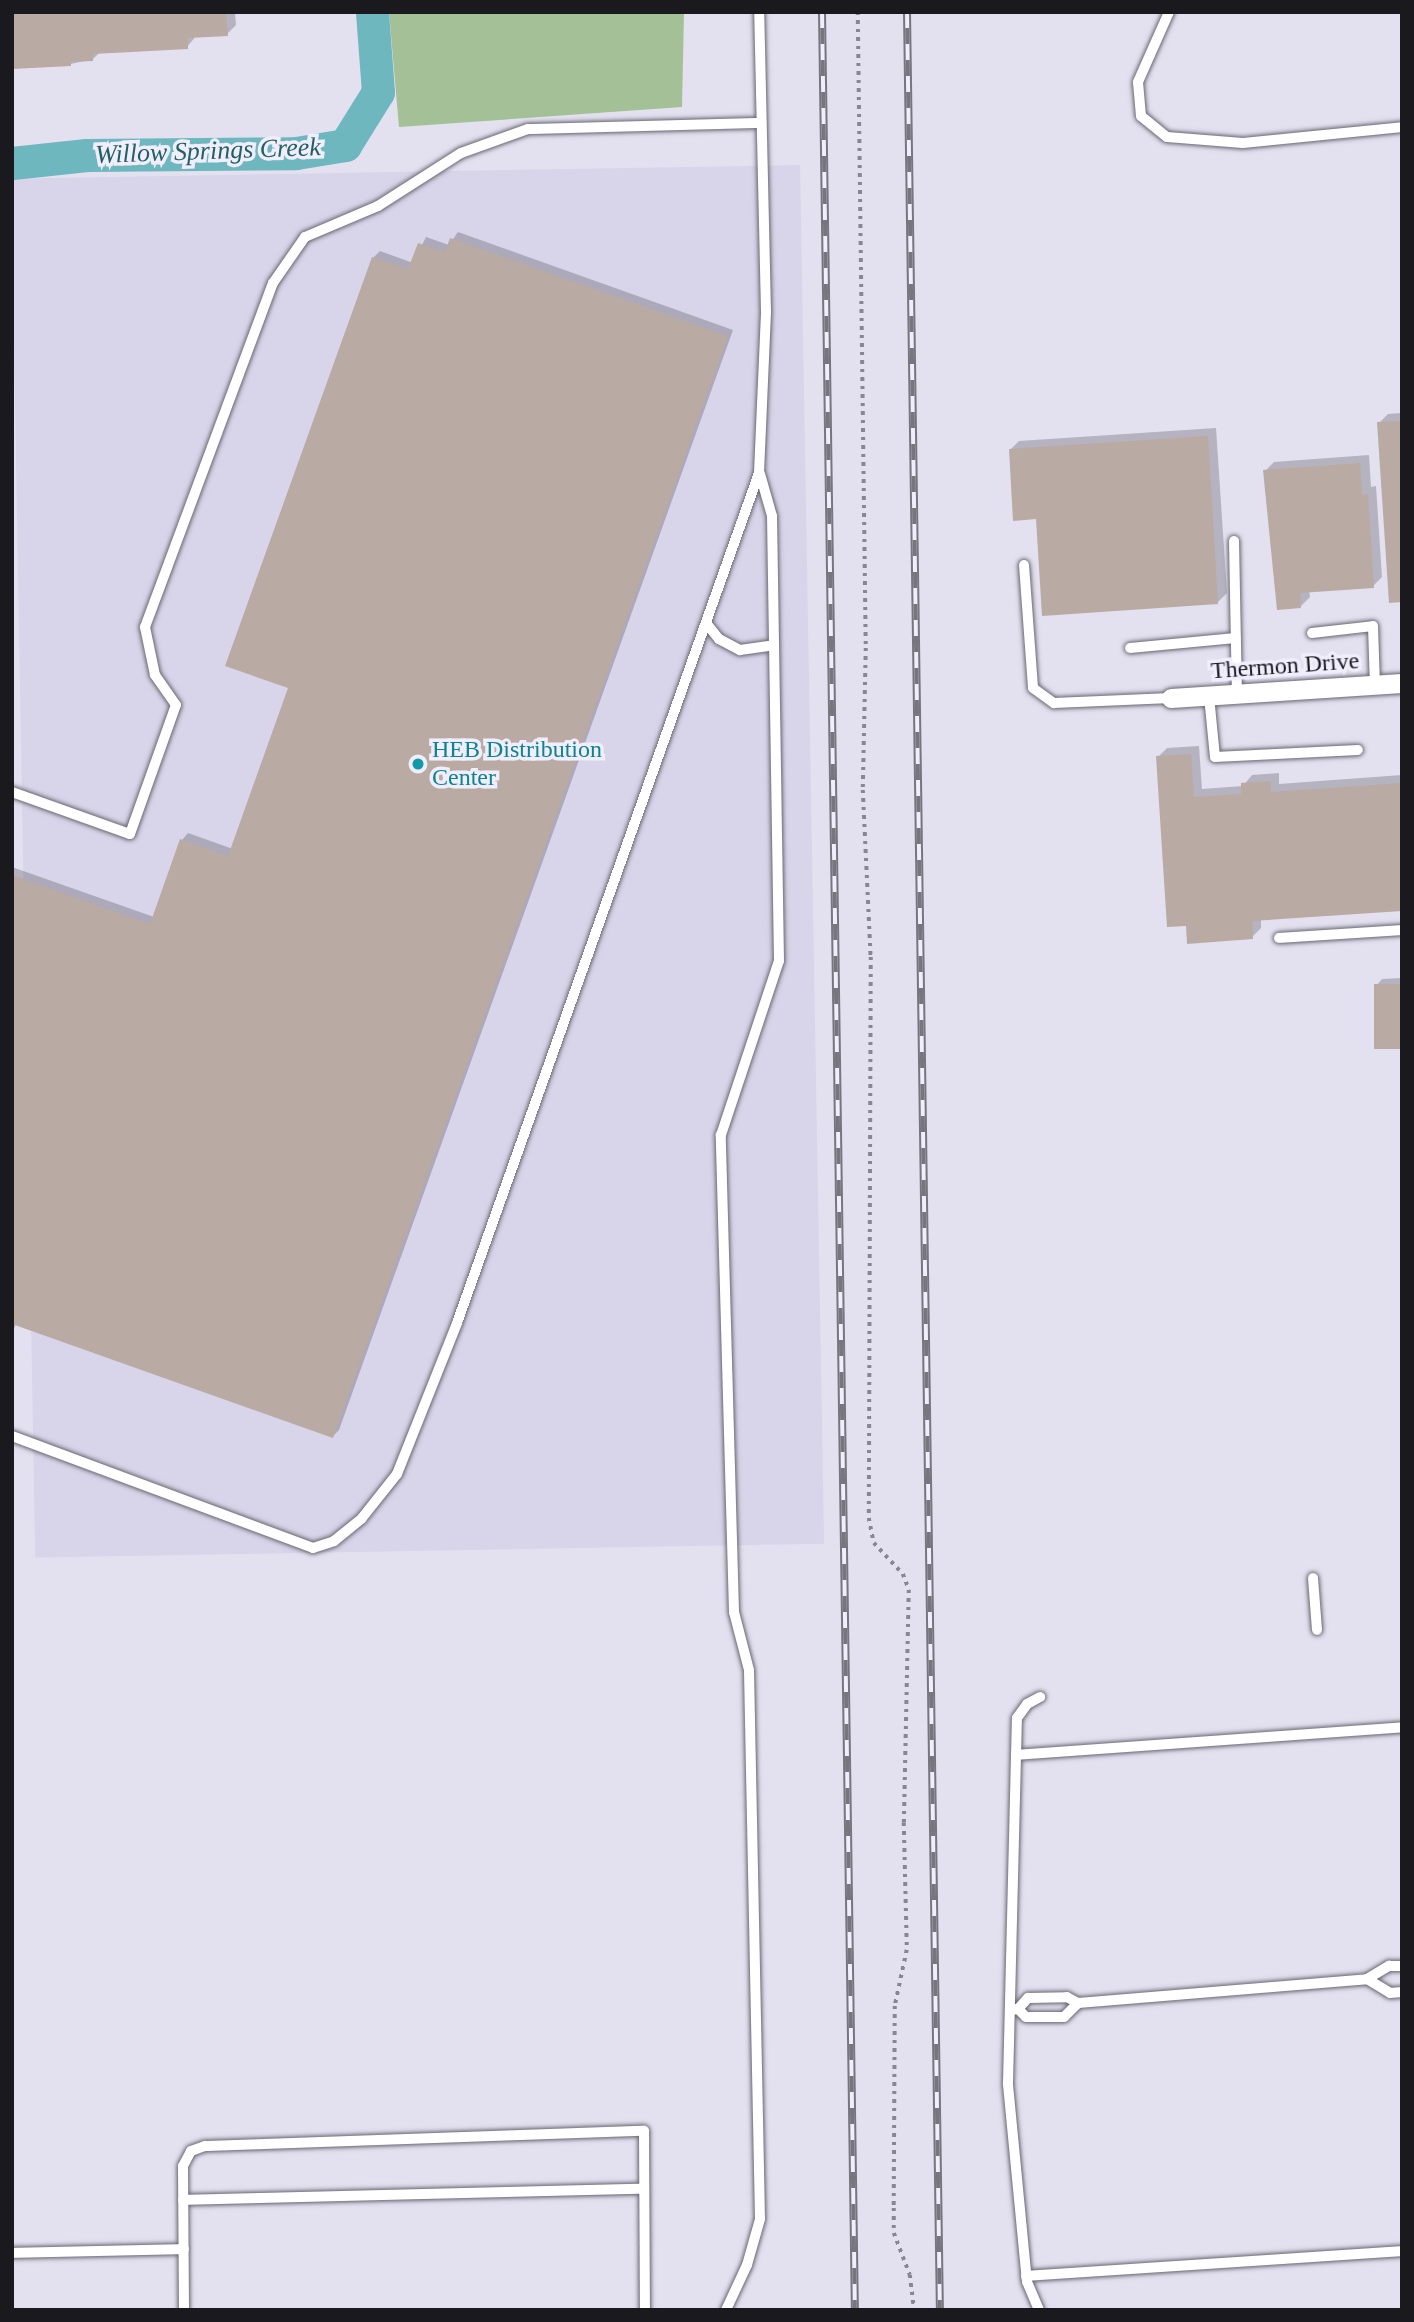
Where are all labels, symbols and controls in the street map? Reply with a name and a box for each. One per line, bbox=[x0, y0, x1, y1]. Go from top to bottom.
water label: Willow Springs Creek bbox=[95, 131, 321, 171]
street label: Thermon Drive bbox=[1210, 646, 1360, 686]
place label: HEB Distribution Center bbox=[432, 736, 602, 792]
marker: HEB Distribution Center bbox=[410, 756, 426, 772]

